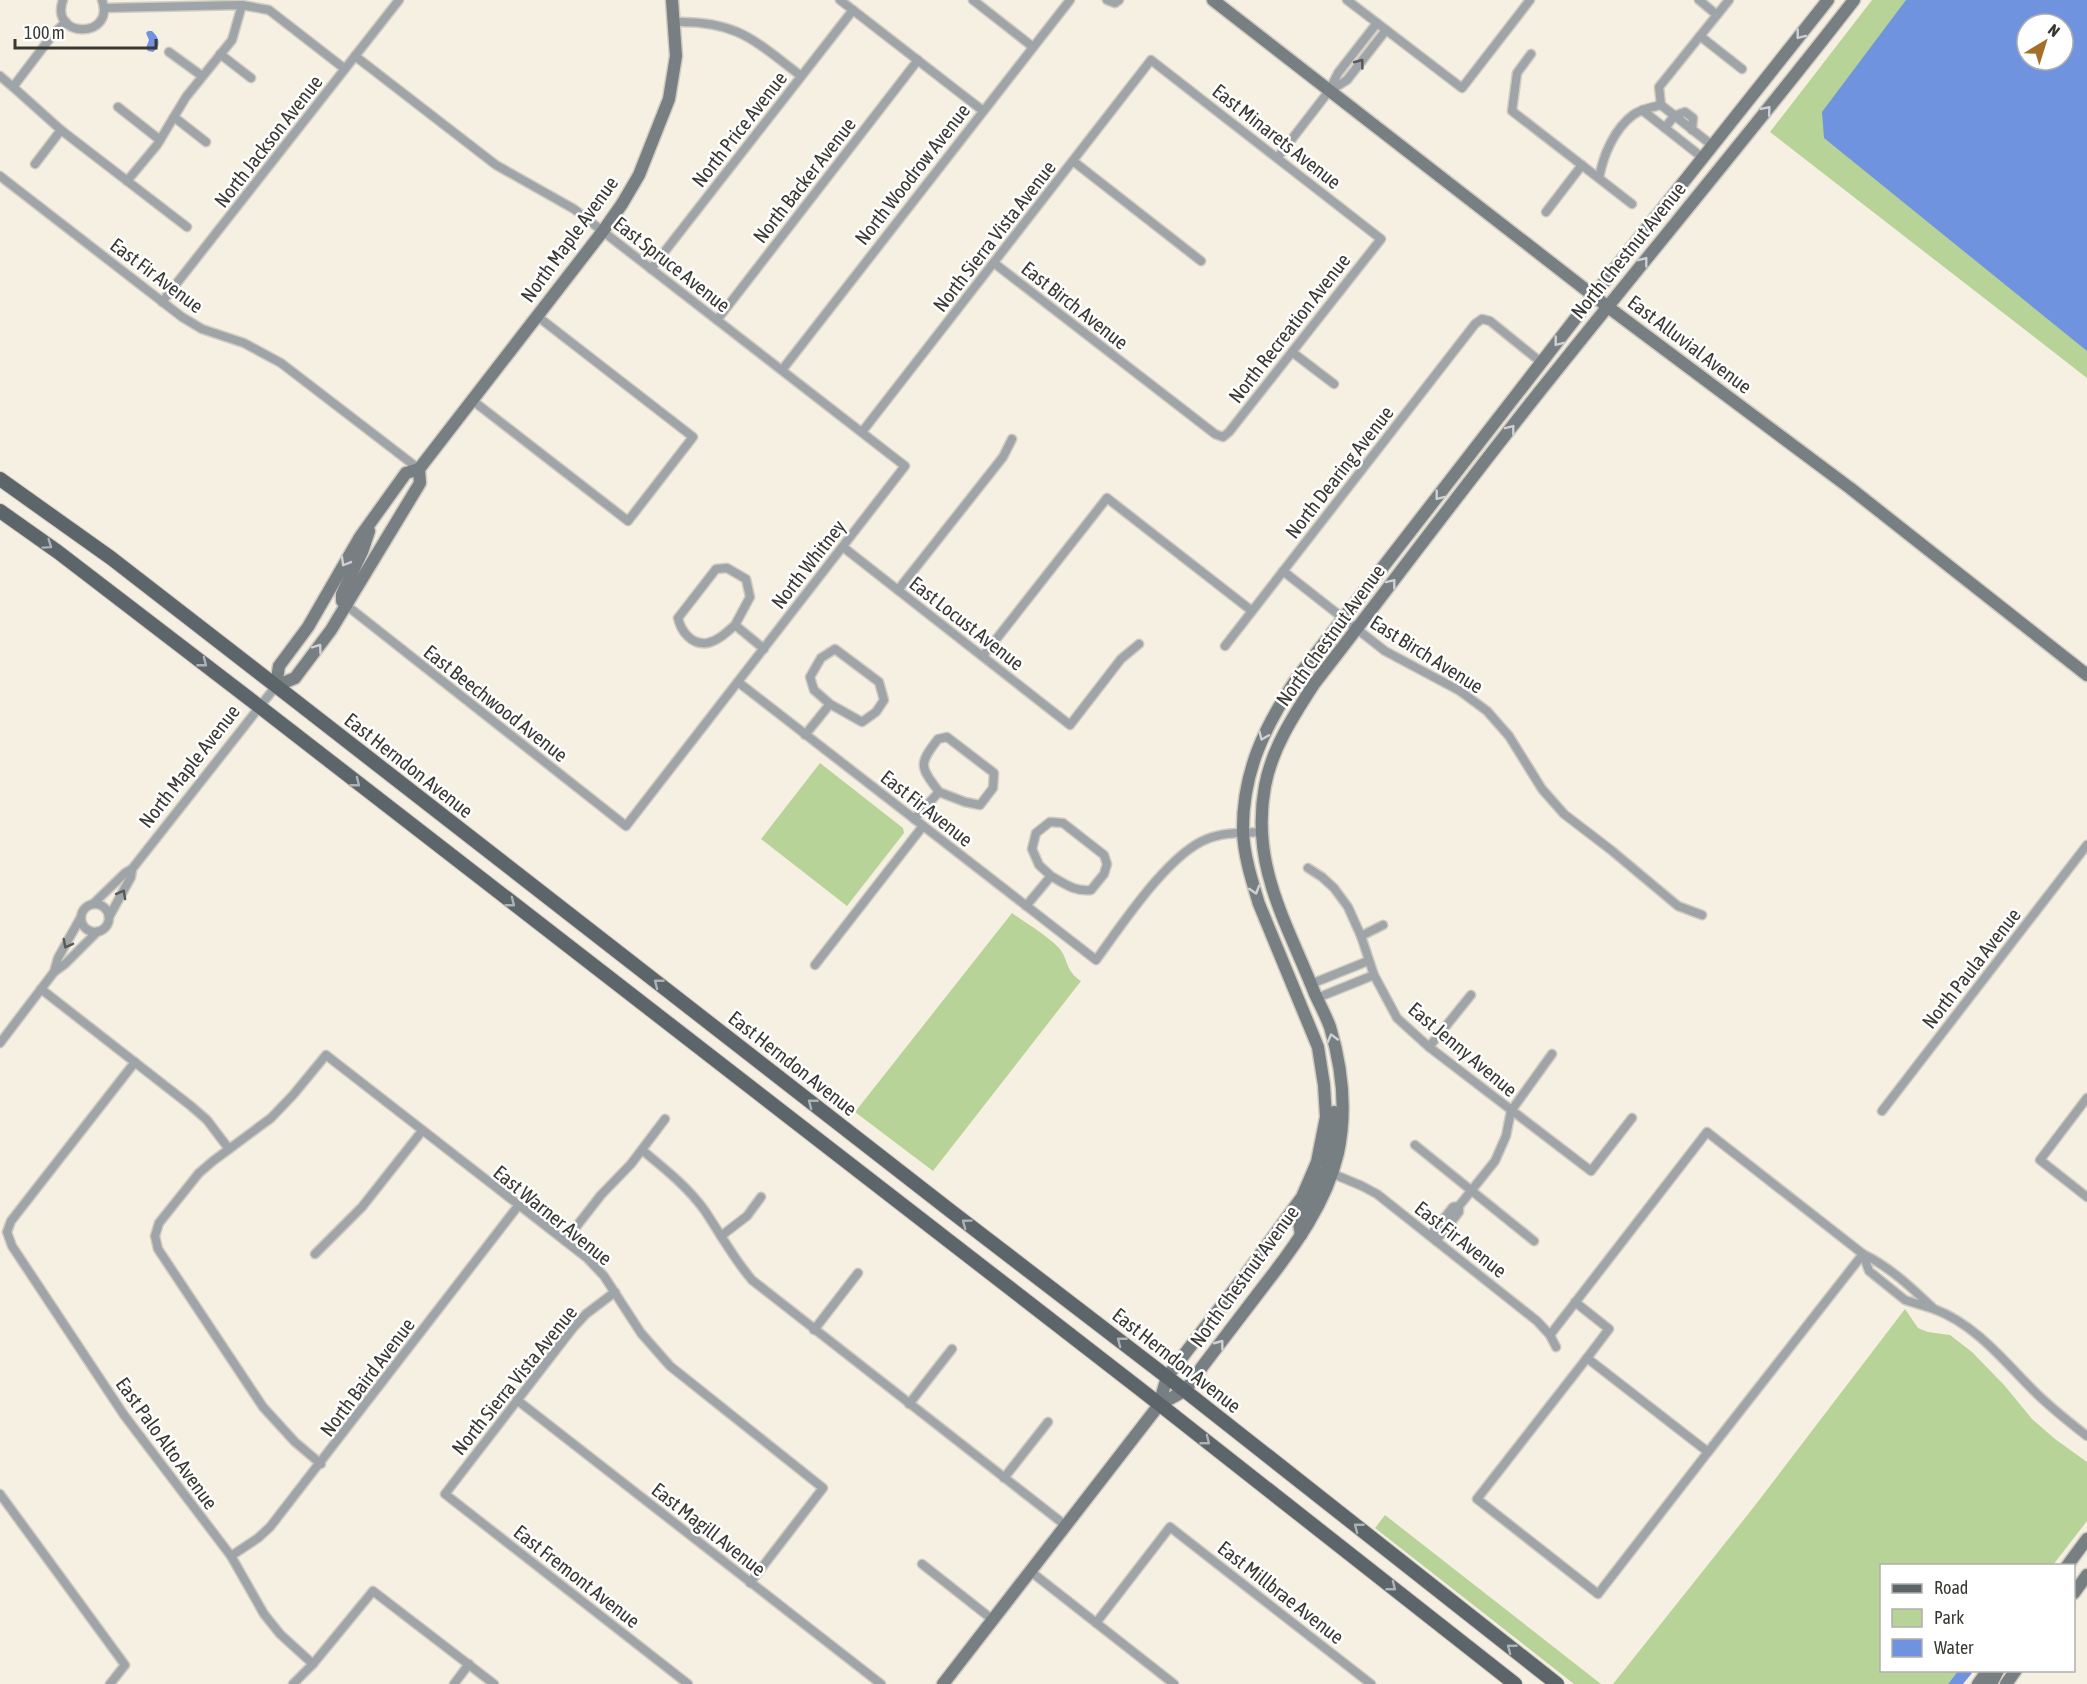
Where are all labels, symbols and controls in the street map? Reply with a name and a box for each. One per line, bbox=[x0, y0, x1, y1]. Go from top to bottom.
scale bar bbox=[15, 12, 156, 50]
north arrow bbox=[2015, 12, 2075, 72]
text: N bbox=[2045, 20, 2064, 40]
text: 100 m bbox=[24, 22, 65, 43]
one-way arrow bbox=[1797, 28, 1808, 39]
one-way arrow bbox=[1352, 59, 1363, 70]
street label: North Price Avenue bbox=[687, 67, 791, 191]
street label: North Jackson Avenue bbox=[209, 70, 327, 212]
street label: East Minarets Avenue bbox=[1208, 79, 1346, 193]
street label: North Woodrow Avenue bbox=[850, 99, 974, 249]
one-way arrow bbox=[1760, 106, 1771, 117]
street label: North Backer Avenue bbox=[748, 113, 860, 247]
street label: North Sierra Vista Avenue bbox=[928, 156, 1060, 316]
street label: North Maple Avenue bbox=[516, 172, 622, 306]
street label: North Chestnut Avenue bbox=[1566, 177, 1690, 323]
street label: East Spruce Avenue bbox=[609, 211, 735, 317]
street label: East Fir Avenue bbox=[106, 233, 208, 317]
street label: North Recreation Avenue bbox=[1224, 249, 1354, 407]
street label: East Birch Avenue bbox=[1017, 256, 1133, 354]
one-way arrow bbox=[1637, 257, 1648, 268]
street label: East Alluvial Avenue bbox=[1624, 290, 1756, 398]
one-way arrow bbox=[1554, 335, 1565, 346]
street label: North Dearing Avenue bbox=[1280, 401, 1398, 543]
one-way arrow bbox=[1504, 425, 1515, 436]
one-way arrow bbox=[1435, 489, 1446, 500]
street label: North Whitney bbox=[766, 515, 850, 613]
one-way arrow bbox=[41, 538, 52, 549]
one-way arrow bbox=[341, 556, 352, 566]
street label: North Chestnut Avenue bbox=[1271, 560, 1389, 710]
street label: East Locust Avenue bbox=[905, 571, 1029, 675]
one-way arrow bbox=[1385, 579, 1396, 590]
street label: East Birch Avenue bbox=[1366, 610, 1488, 698]
street label: East Beechwood Avenue bbox=[420, 640, 572, 766]
one-way arrow bbox=[310, 644, 321, 655]
one-way arrow bbox=[196, 656, 207, 667]
street label: North Maple Avenue bbox=[134, 700, 244, 832]
street label: East Herndon Avenue bbox=[340, 708, 478, 822]
one-way arrow bbox=[1258, 730, 1270, 741]
street label: East Fir Avenue bbox=[877, 765, 977, 851]
one-way arrow bbox=[350, 776, 361, 787]
one-way arrow bbox=[1248, 884, 1260, 895]
one-way arrow bbox=[115, 889, 126, 900]
one-way arrow bbox=[504, 895, 515, 906]
street label: North Paula Avenue bbox=[1917, 903, 2025, 1033]
one-way arrow bbox=[63, 938, 74, 948]
one-way arrow bbox=[654, 980, 665, 991]
street label: East Jenny Avenue bbox=[1404, 997, 1522, 1101]
street label: East Herndon Avenue bbox=[724, 1006, 862, 1120]
one-way arrow bbox=[1327, 1033, 1340, 1043]
one-way arrow bbox=[808, 1100, 819, 1111]
street label: East Warner Avenue bbox=[489, 1160, 617, 1270]
street label: East Fir Avenue bbox=[1411, 1196, 1511, 1282]
street label: North Chestnut Avenue bbox=[1185, 1201, 1303, 1351]
one-way arrow bbox=[962, 1219, 973, 1230]
street label: North Sierra Vista Avenue bbox=[447, 1301, 581, 1459]
street label: East Herndon Avenue bbox=[1108, 1303, 1246, 1417]
street label: North Baird Avenue bbox=[315, 1313, 419, 1441]
one-way arrow bbox=[1117, 1338, 1128, 1349]
one-way arrow bbox=[1212, 1339, 1223, 1350]
street label: East Palo Alto Avenue bbox=[111, 1373, 223, 1513]
one-way arrow bbox=[1199, 1433, 1210, 1444]
street label: East Magill Avenue bbox=[648, 1477, 770, 1581]
street label: East Fremont Avenue bbox=[509, 1520, 645, 1632]
one-way arrow bbox=[1354, 1524, 1365, 1535]
street label: East Millbrae Avenue bbox=[1213, 1536, 1349, 1648]
legend bbox=[1880, 1564, 2075, 1672]
text: Road bbox=[1934, 1577, 1968, 1598]
one-way arrow bbox=[1385, 1580, 1396, 1591]
text: Park bbox=[1934, 1607, 1964, 1628]
text: Water bbox=[1934, 1637, 1974, 1658]
one-way arrow bbox=[1507, 1644, 1518, 1655]

